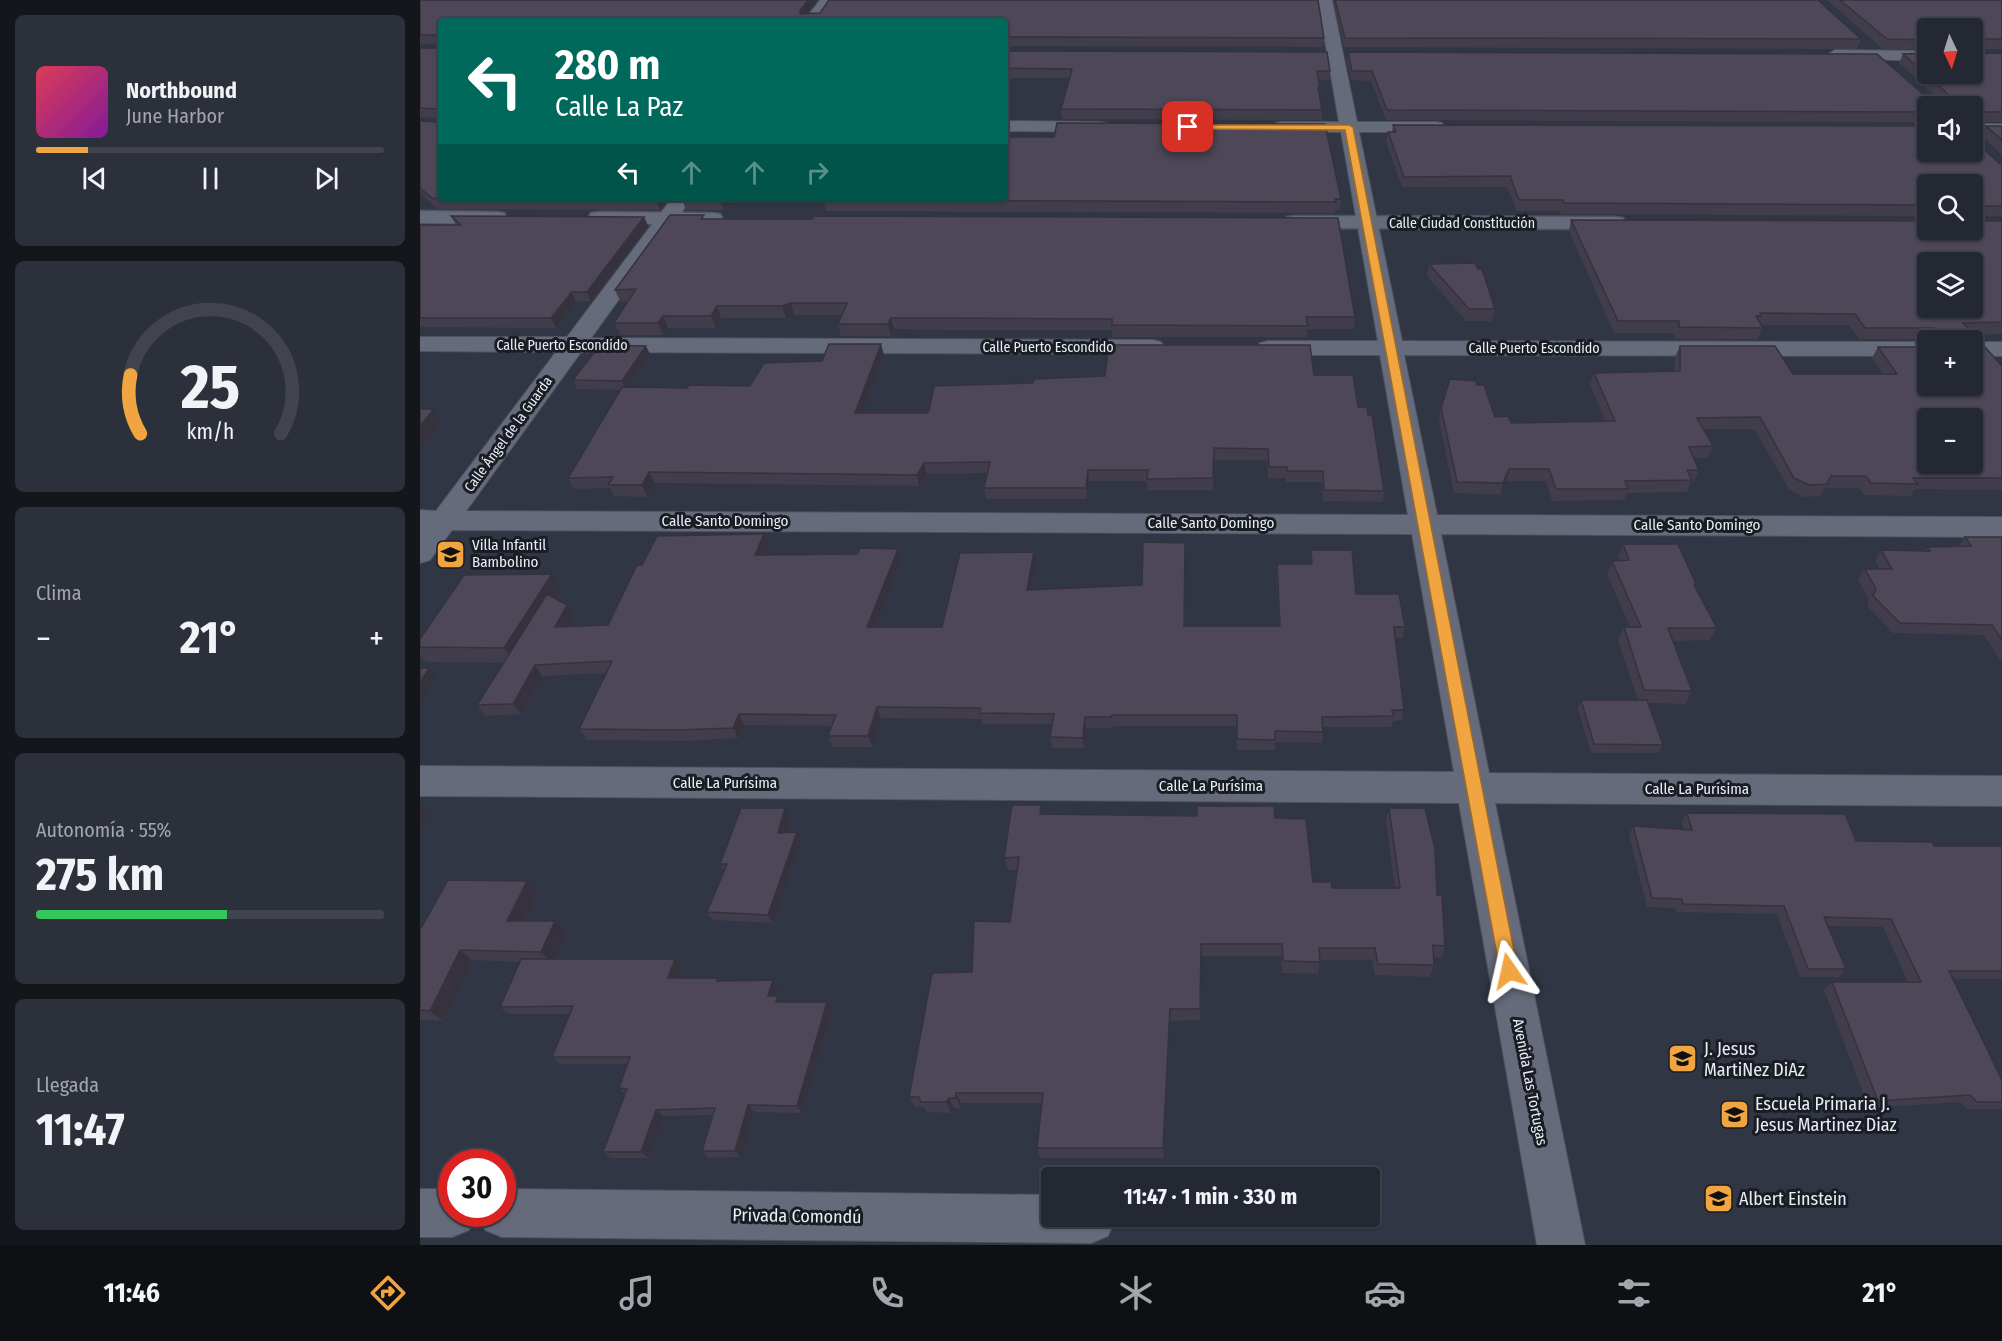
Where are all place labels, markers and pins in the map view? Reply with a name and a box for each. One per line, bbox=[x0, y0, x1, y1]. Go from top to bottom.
pin bbox=[1162, 101, 1213, 152]
place label: Villa Infantil Bambolino bbox=[472, 536, 546, 571]
school or university icon: Villa Infantil Bambolino bbox=[435, 538, 467, 570]
place label: J. Jesus MartiNez DiAz bbox=[1704, 1038, 1805, 1081]
school or university icon: J. Jesus MartiNez DiAz bbox=[1667, 1043, 1699, 1075]
place label: Escuela Primaria J. Jesus Martinez Diaz bbox=[1755, 1093, 1897, 1136]
school or university icon: Escuela Primaria J. Jesus Martinez Diaz bbox=[1718, 1098, 1750, 1130]
school or university icon: Albert Einstein bbox=[1702, 1183, 1734, 1215]
place label: Albert Einstein bbox=[1739, 1188, 1847, 1210]

